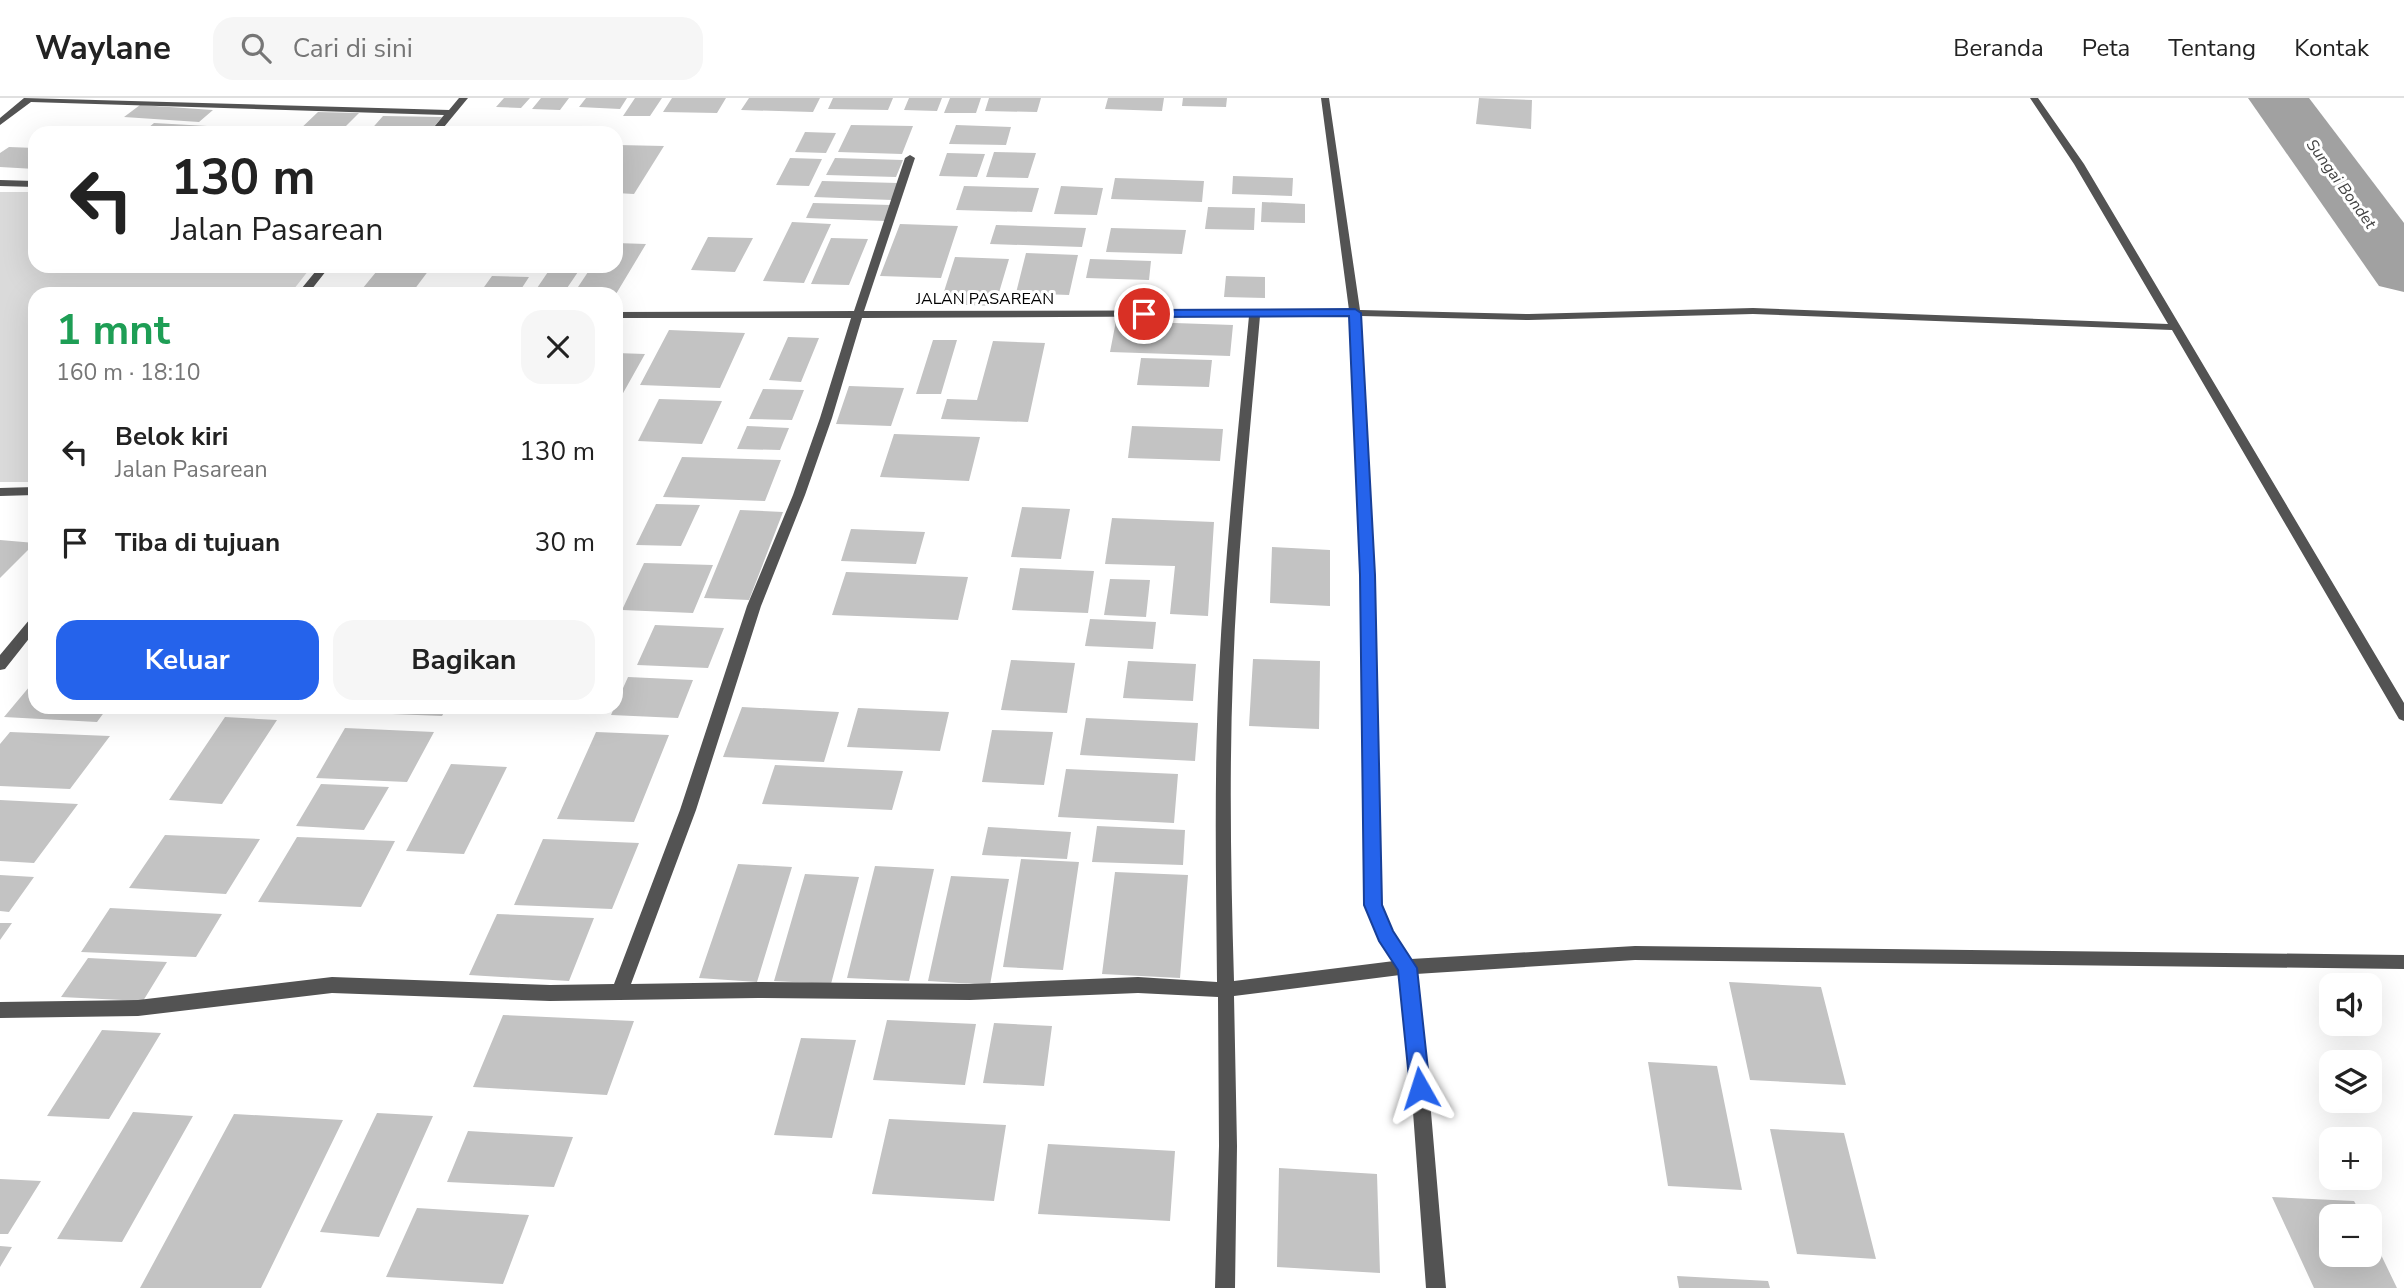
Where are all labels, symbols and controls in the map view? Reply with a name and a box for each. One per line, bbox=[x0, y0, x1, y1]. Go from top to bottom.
search box bbox=[213, 17, 703, 80]
text: Waylane bbox=[35, 26, 171, 71]
icon: search bbox=[237, 29, 275, 67]
text: Cari di sini bbox=[293, 31, 413, 66]
text: Beranda bbox=[1953, 32, 2044, 64]
text: Peta bbox=[2082, 32, 2130, 64]
text: Tentang bbox=[2168, 32, 2256, 64]
text: Kontak bbox=[2294, 32, 2369, 64]
water label: Sungai Bondet bbox=[2301, 135, 2381, 234]
text: 130 m bbox=[171, 144, 315, 211]
icon: left bbox=[56, 154, 147, 245]
text: Jalan Pasarean bbox=[171, 208, 383, 251]
pin bbox=[1114, 284, 1174, 344]
street label: JALAN PASAREAN bbox=[915, 288, 1054, 310]
icon: arrive bbox=[1125, 295, 1163, 333]
text: 1 mnt bbox=[56, 302, 170, 359]
button: close bbox=[521, 310, 595, 384]
text: 160 m · 18:10 bbox=[56, 357, 201, 388]
text: Belok kiri bbox=[115, 419, 228, 454]
icon: left bbox=[56, 433, 94, 471]
text: 130 m bbox=[519, 434, 595, 469]
text: Jalan Pasarean bbox=[115, 454, 268, 485]
icon: arrive bbox=[56, 524, 94, 562]
text: Tiba di tujuan bbox=[115, 525, 280, 560]
text: 30 m bbox=[535, 525, 595, 560]
button: Keluar bbox=[56, 620, 319, 700]
button: Bagikan bbox=[333, 620, 595, 700]
map controls bbox=[2319, 973, 2382, 1267]
button: sound bbox=[2319, 973, 2382, 1036]
button: layers bbox=[2319, 1050, 2382, 1113]
position arrow bbox=[1383, 1051, 1457, 1125]
button: + bbox=[2319, 1127, 2382, 1190]
button: − bbox=[2319, 1204, 2382, 1267]

